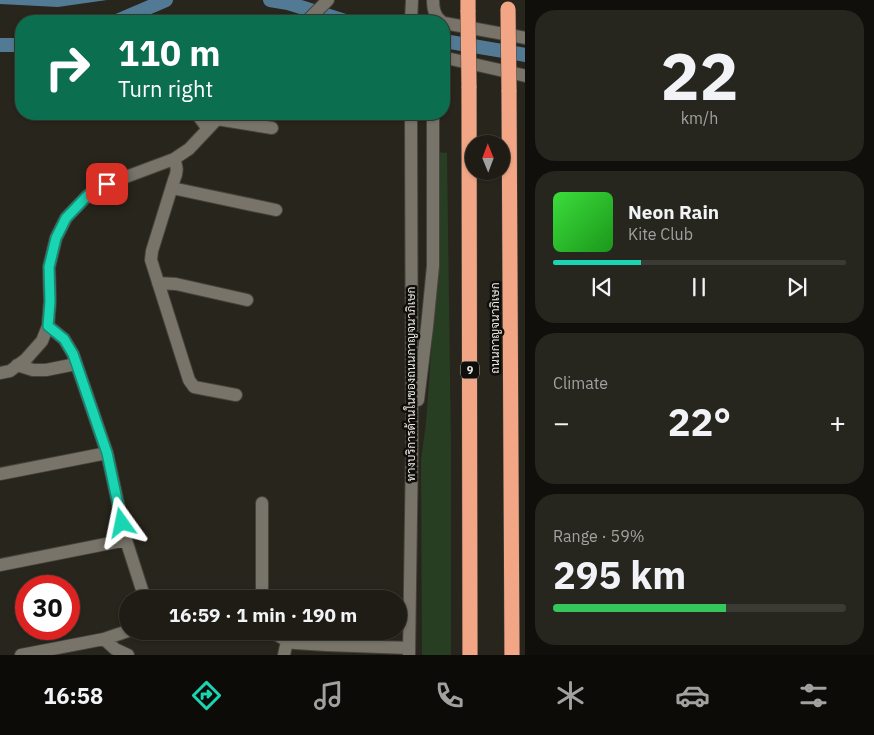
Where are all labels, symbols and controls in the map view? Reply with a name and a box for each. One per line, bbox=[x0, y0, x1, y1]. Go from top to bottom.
text: 110 m bbox=[118, 30, 221, 76]
text: 22 bbox=[660, 33, 739, 118]
icon: right bbox=[35, 35, 100, 100]
text: Turn right bbox=[118, 74, 213, 103]
text: km/h bbox=[681, 108, 718, 128]
north arrow bbox=[465, 135, 510, 180]
map controls bbox=[465, 135, 510, 180]
pin bbox=[86, 163, 128, 205]
icon: arrive bbox=[93, 170, 121, 198]
text: Neon Rain bbox=[628, 200, 719, 224]
text: Kite Club bbox=[628, 224, 693, 244]
icon: previous bbox=[588, 273, 616, 301]
icon: pause bbox=[685, 273, 713, 301]
icon: next bbox=[783, 273, 811, 301]
street label: ถนนกาญจนาภิเษก bbox=[487, 282, 502, 374]
street label: ทางบริการด้านในของถนนกาญจนาภิเษก bbox=[403, 286, 418, 481]
road number: 9 bbox=[461, 362, 479, 378]
text: Climate bbox=[553, 373, 608, 393]
text: 22° bbox=[668, 397, 731, 446]
text: − bbox=[553, 404, 570, 441]
text: + bbox=[829, 404, 846, 441]
position arrow bbox=[95, 496, 147, 548]
text: Range · 59% bbox=[553, 526, 645, 546]
text: 295 km bbox=[553, 550, 686, 599]
speed limit sign: 30 bbox=[15, 575, 80, 640]
text: 16:59 · 1 min · 190 m bbox=[169, 603, 357, 627]
icon: directions bbox=[189, 678, 224, 713]
icon: music bbox=[311, 678, 346, 713]
icon: phone bbox=[432, 678, 467, 713]
icon: climate bbox=[553, 678, 588, 713]
icon: car bbox=[675, 678, 710, 713]
icon: filters bbox=[796, 678, 831, 713]
text: 16:58 bbox=[43, 681, 103, 710]

